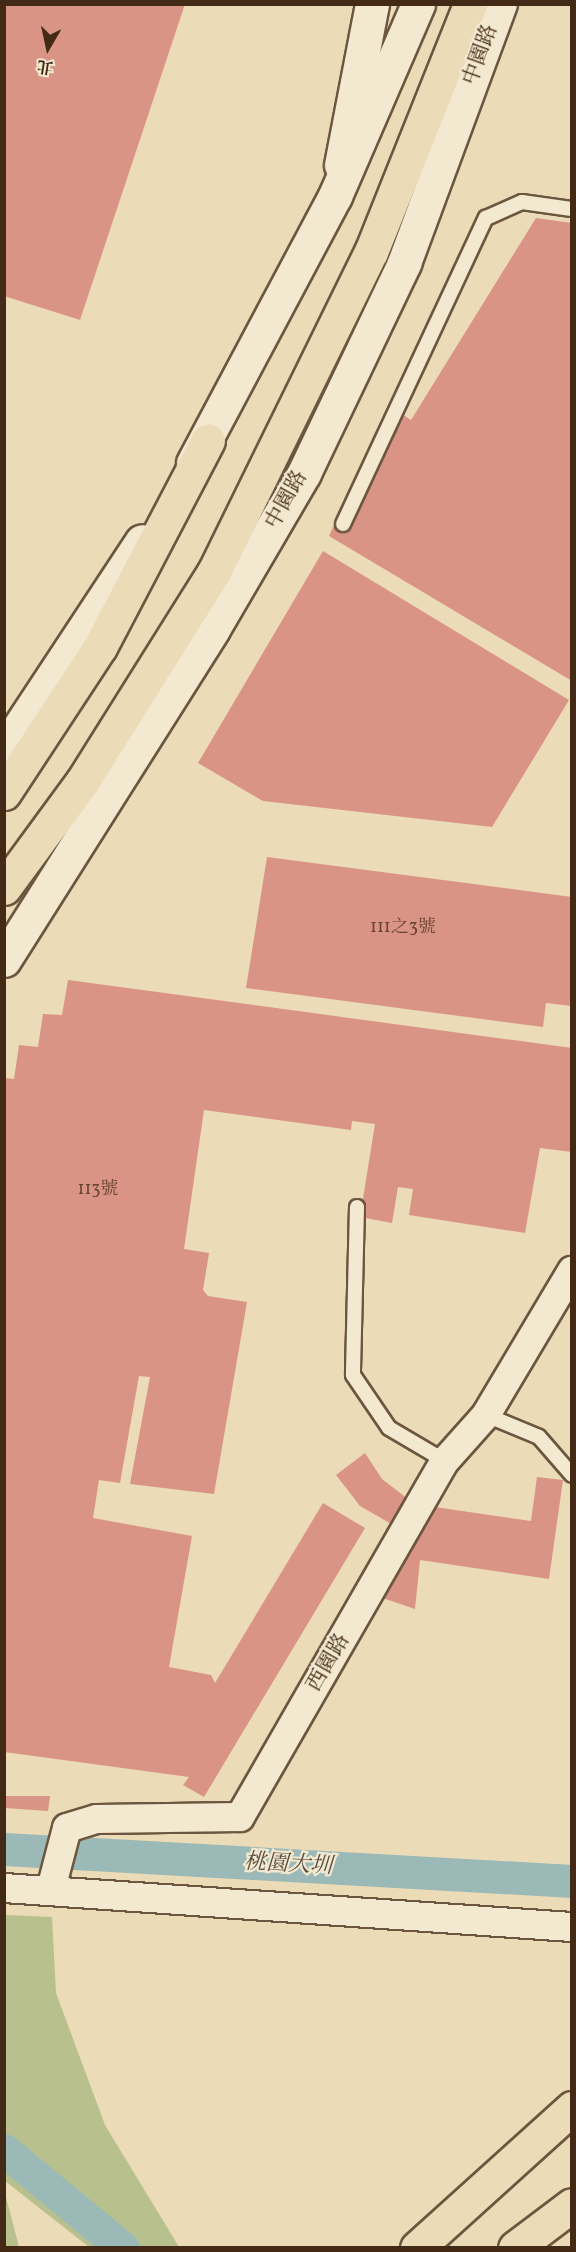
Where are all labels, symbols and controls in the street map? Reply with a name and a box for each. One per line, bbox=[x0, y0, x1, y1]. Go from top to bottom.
north arrow bbox=[18, 18, 78, 78]
street label: 中園路 bbox=[458, 21, 504, 89]
text: 北 bbox=[36, 54, 55, 78]
street label: 中園路 bbox=[261, 466, 313, 534]
house number: 111之3號 bbox=[370, 917, 436, 939]
house number: 113號 bbox=[77, 1179, 119, 1201]
street label: 西園路 bbox=[302, 1629, 356, 1697]
water label: 桃園大圳 bbox=[243, 1850, 333, 1880]

